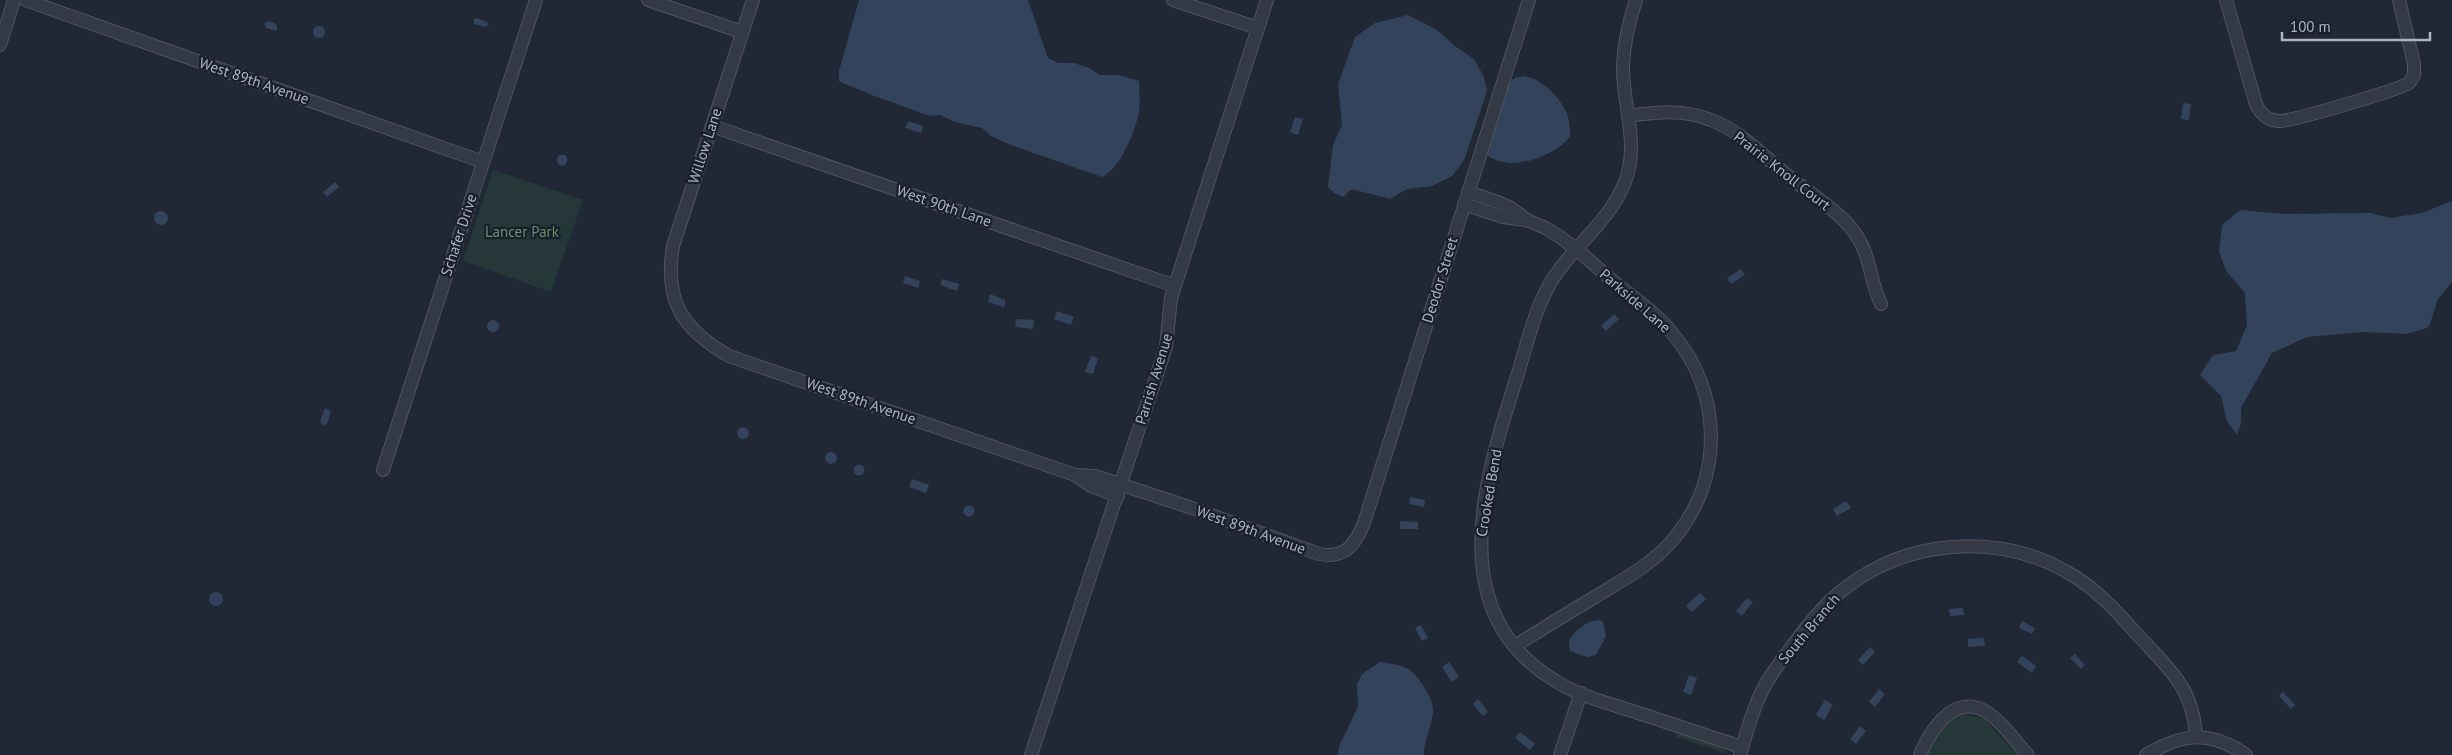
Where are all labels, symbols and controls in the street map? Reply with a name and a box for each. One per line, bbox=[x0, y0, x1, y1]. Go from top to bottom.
scale bar bbox=[2282, 10, 2430, 42]
text: 100 m bbox=[2290, 17, 2331, 36]
street label: West 89th Avenue bbox=[197, 53, 312, 108]
street label: Willow Lane bbox=[683, 106, 726, 186]
street label: Prairie Knoll Court bbox=[1730, 127, 1835, 214]
street label: West 90th Lane bbox=[894, 180, 994, 231]
street label: Schafer Drive bbox=[436, 191, 481, 278]
park label: Lancer Park bbox=[485, 222, 560, 241]
street label: Deodor Street bbox=[1417, 235, 1462, 325]
street label: Parkside Lane bbox=[1596, 264, 1675, 337]
street label: Parrish Avenue bbox=[1131, 331, 1176, 427]
street label: West 89th Avenue bbox=[804, 373, 919, 428]
street label: Crooked Bend bbox=[1471, 448, 1506, 538]
street label: West 89th Avenue bbox=[1194, 501, 1308, 558]
street label: South Branch bbox=[1774, 590, 1843, 668]

